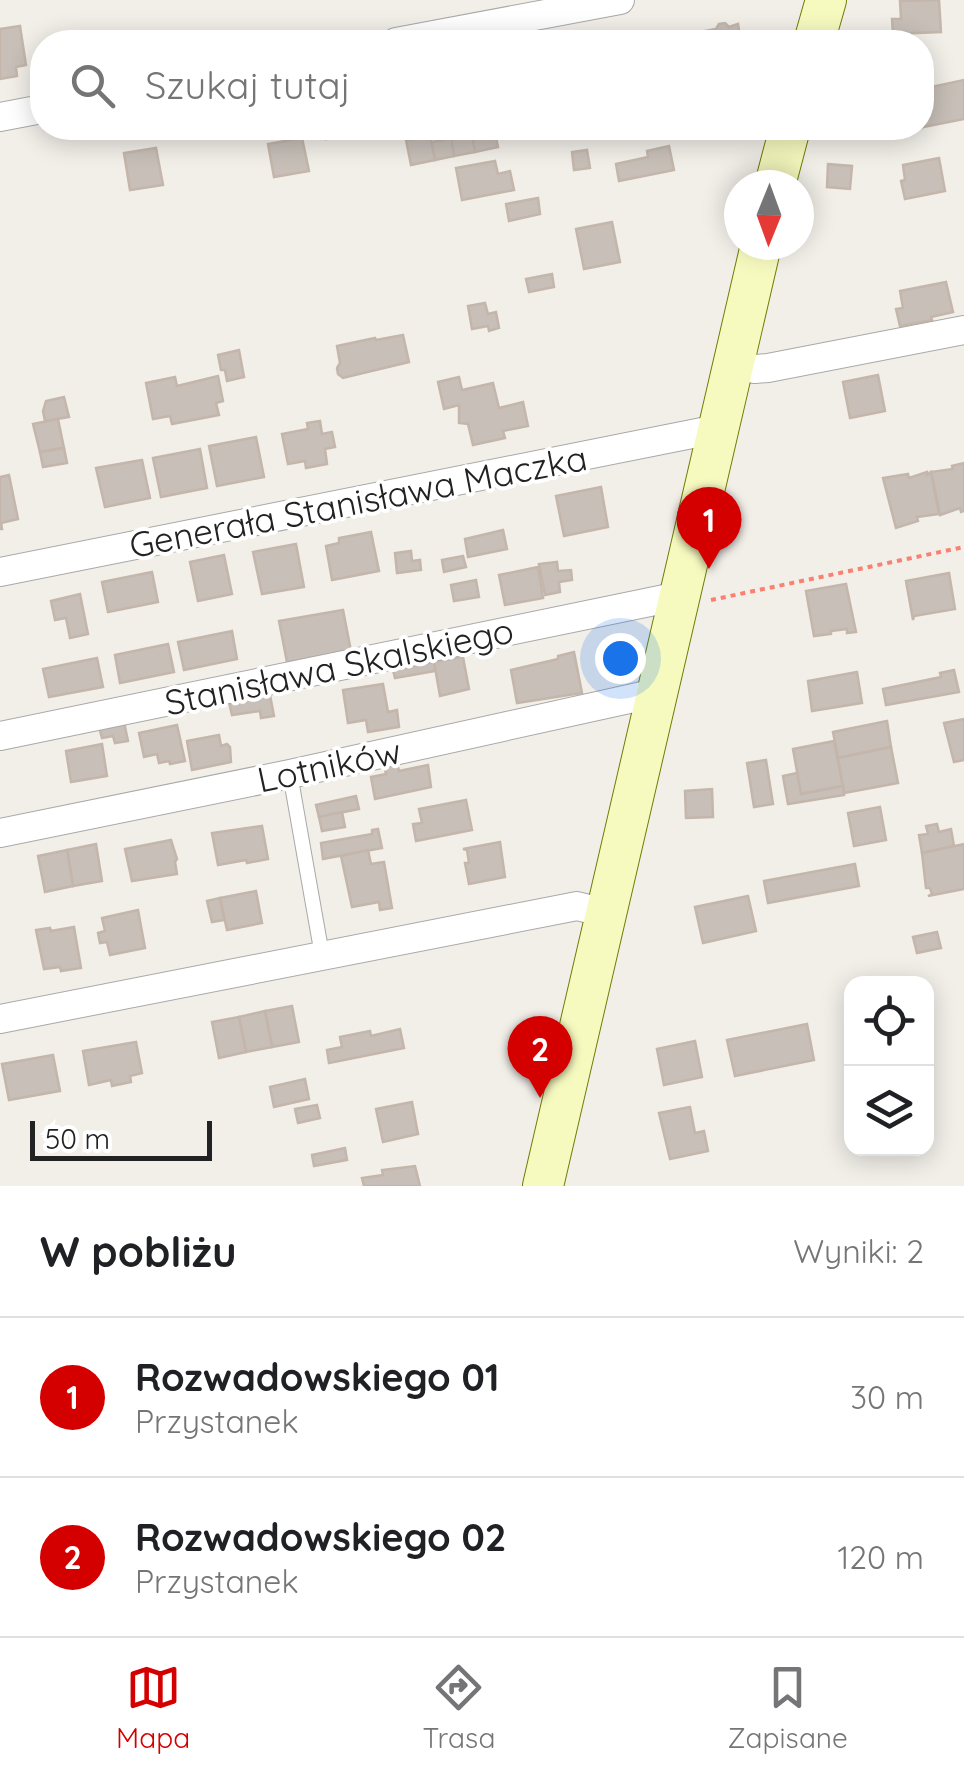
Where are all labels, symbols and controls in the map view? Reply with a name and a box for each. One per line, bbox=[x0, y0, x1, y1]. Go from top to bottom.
search box bbox=[30, 30, 934, 140]
icon: search bbox=[65, 58, 120, 113]
text: Szukaj tutaj bbox=[145, 61, 351, 109]
north arrow bbox=[724, 170, 814, 260]
street label: Generała Stanisława Maczka bbox=[125, 435, 591, 567]
pin: 1 bbox=[676, 486, 742, 569]
street label: Stanisława Skalskiego bbox=[161, 608, 517, 724]
your location bbox=[595, 633, 646, 684]
street label: Lotników bbox=[253, 728, 405, 802]
map controls bbox=[844, 976, 934, 1156]
button: locate bbox=[844, 976, 934, 1066]
pin: 2 bbox=[508, 1016, 572, 1098]
button: layers bbox=[844, 1066, 934, 1156]
scale bar bbox=[30, 1116, 212, 1160]
text: 50 m bbox=[45, 1121, 110, 1156]
text: W pobliżu bbox=[40, 1225, 237, 1278]
text: Wyniki: 2 bbox=[793, 1231, 924, 1271]
text: Rozwadowskiego 01 bbox=[135, 1353, 500, 1401]
text: 1 bbox=[66, 1377, 79, 1417]
text: 30 m bbox=[850, 1377, 924, 1417]
text: Przystanek bbox=[135, 1401, 299, 1441]
text: Rozwadowskiego 02 bbox=[135, 1513, 506, 1561]
text: 2 bbox=[63, 1537, 82, 1577]
text: 120 m bbox=[837, 1537, 924, 1577]
text: Przystanek bbox=[135, 1561, 299, 1601]
tab: Mapa bbox=[116, 1660, 190, 1755]
tab: Trasa bbox=[422, 1660, 495, 1755]
tab: Zapisane bbox=[728, 1660, 848, 1755]

